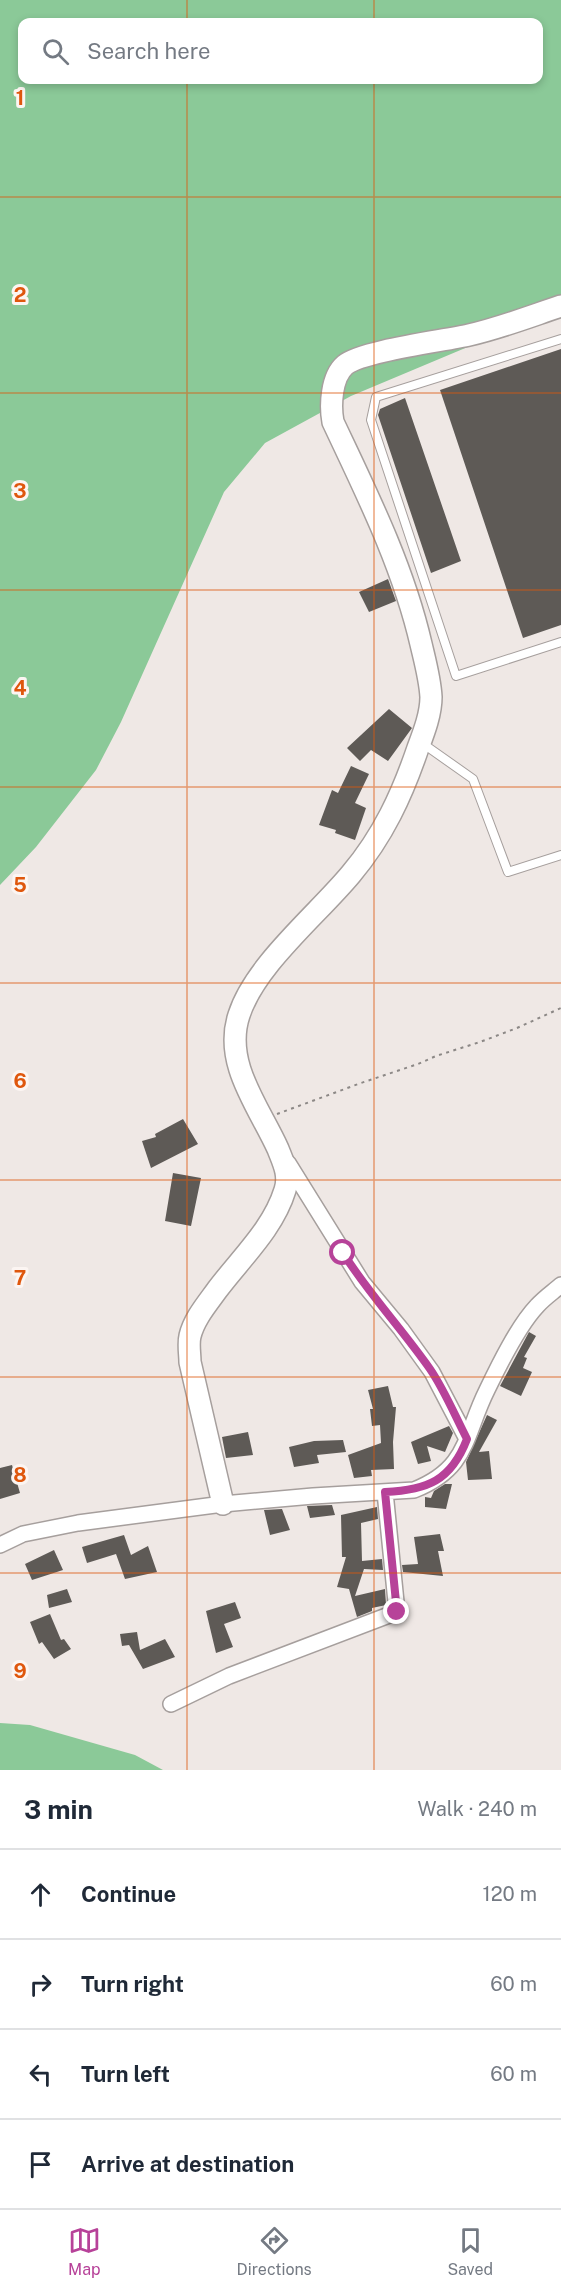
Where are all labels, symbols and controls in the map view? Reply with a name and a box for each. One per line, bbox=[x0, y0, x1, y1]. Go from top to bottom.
search box bbox=[18, 18, 543, 84]
icon: search bbox=[39, 35, 72, 68]
text: Search here bbox=[87, 38, 211, 64]
text: 1 bbox=[16, 86, 24, 110]
text: 2 bbox=[14, 283, 26, 307]
text: 3 bbox=[13, 479, 27, 503]
text: 4 bbox=[13, 676, 27, 700]
text: 5 bbox=[13, 873, 27, 897]
text: 6 bbox=[13, 1069, 27, 1093]
route start bbox=[329, 1239, 355, 1265]
text: 7 bbox=[14, 1266, 26, 1290]
text: 8 bbox=[13, 1463, 27, 1487]
route end bbox=[383, 1598, 409, 1624]
text: 9 bbox=[13, 1659, 27, 1683]
text: 3 min bbox=[24, 1794, 93, 1825]
text: Walk · 240 m bbox=[417, 1797, 537, 1821]
icon: ahead bbox=[24, 1878, 57, 1911]
text: Continue bbox=[81, 1881, 176, 1907]
text: 120 m bbox=[483, 1882, 537, 1906]
icon: right bbox=[24, 1968, 57, 2001]
text: Turn right bbox=[81, 1971, 184, 1997]
text: 60 m bbox=[490, 1972, 537, 1996]
icon: left bbox=[24, 2058, 57, 2091]
text: Turn left bbox=[81, 2061, 170, 2087]
text: 60 m bbox=[490, 2062, 537, 2086]
icon: arrive bbox=[24, 2148, 57, 2181]
text: Arrive at destination bbox=[81, 2151, 294, 2177]
tab: Map bbox=[68, 2224, 101, 2279]
tab: Directions bbox=[237, 2224, 312, 2279]
tab: Saved bbox=[447, 2224, 493, 2279]

